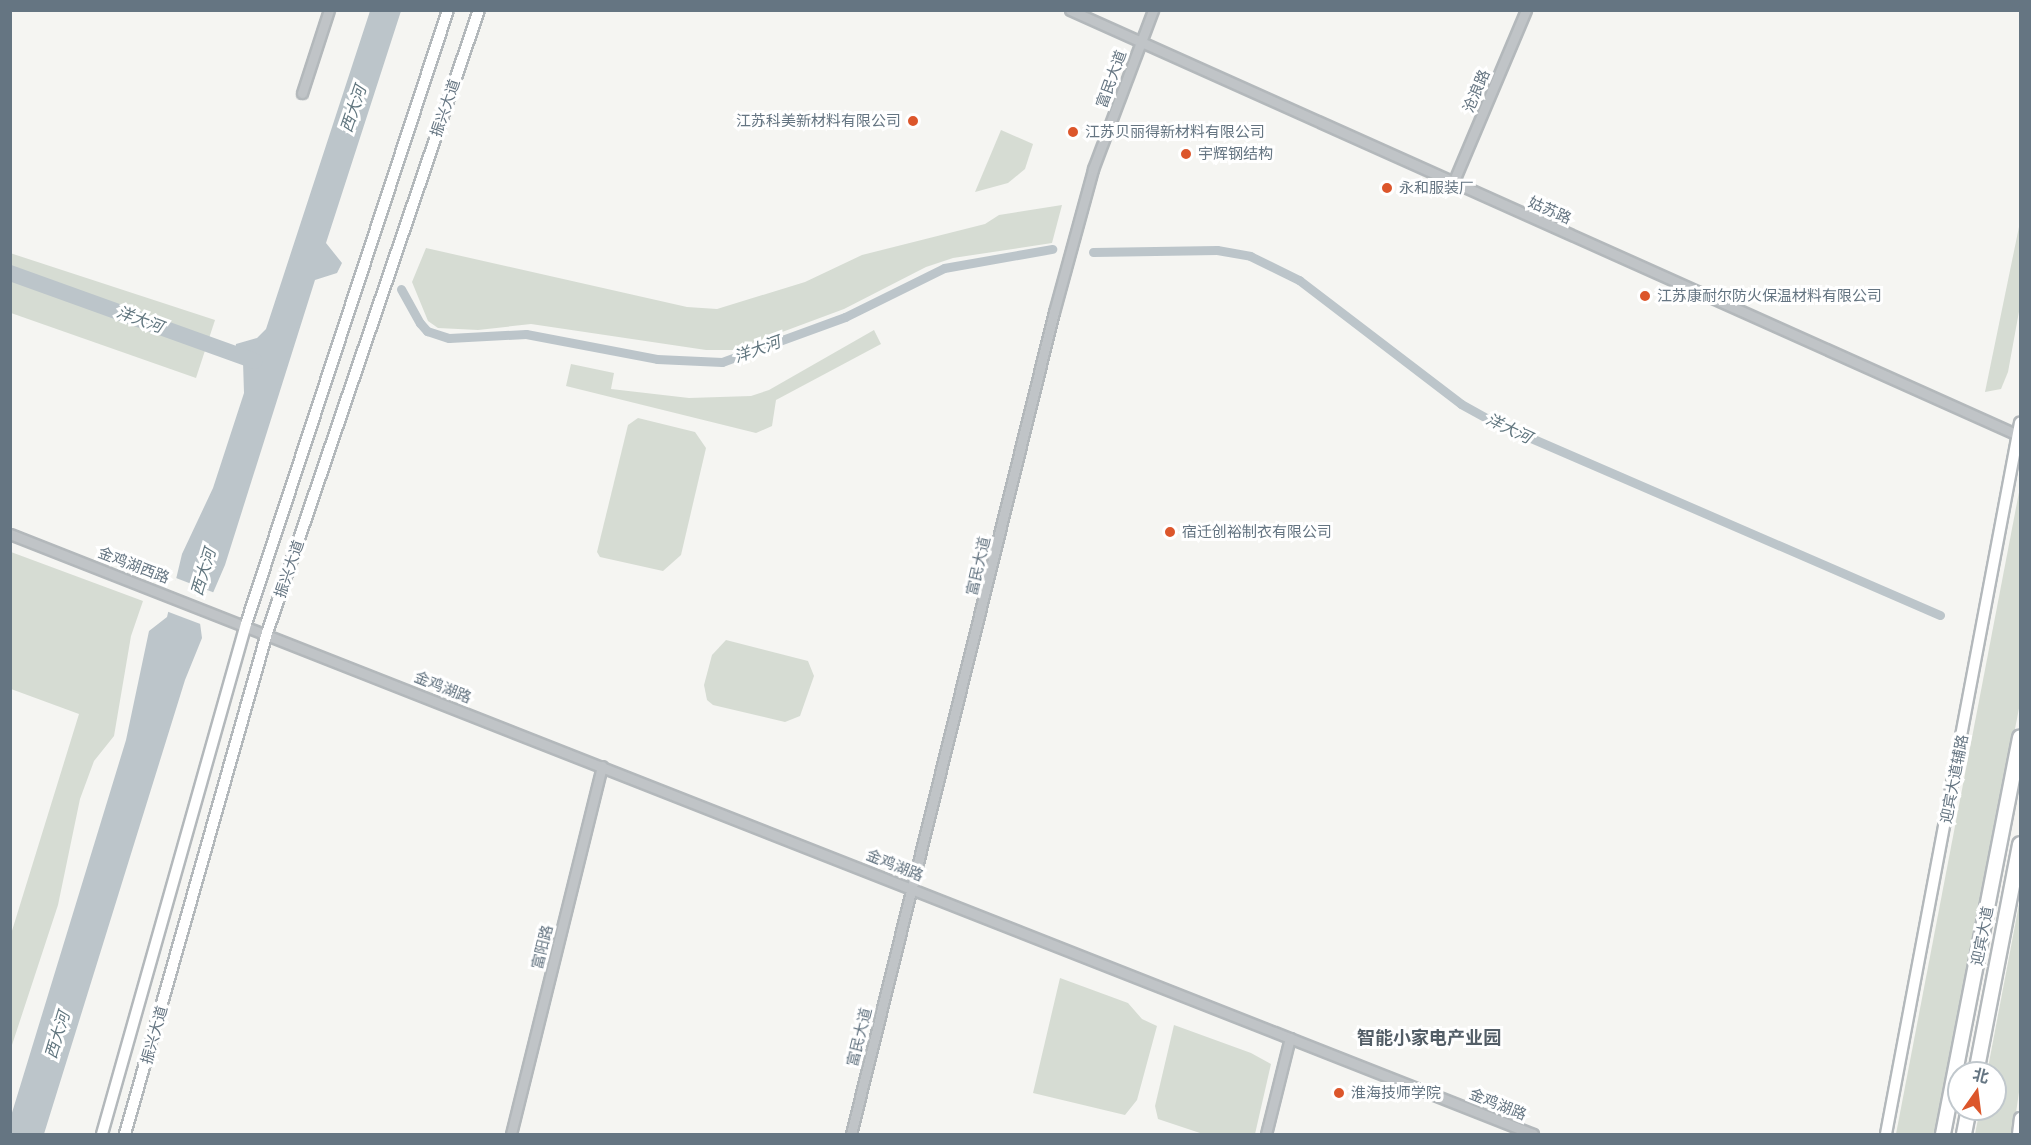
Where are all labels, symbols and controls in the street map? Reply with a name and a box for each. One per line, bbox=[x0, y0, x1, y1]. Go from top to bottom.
street label: 富民大道 bbox=[1092, 48, 1130, 110]
street label: 沧浪路 bbox=[1459, 67, 1493, 115]
street label: 振兴大道 bbox=[427, 77, 463, 139]
water label: 西大河 bbox=[336, 83, 370, 135]
place label: 江苏科美新材料有限公司 bbox=[736, 112, 901, 130]
marker: 江苏科美新材料有限公司 bbox=[906, 114, 920, 128]
place label: 江苏贝丽得新材料有限公司 bbox=[1085, 123, 1265, 141]
marker: 江苏贝丽得新材料有限公司 bbox=[1066, 125, 1080, 139]
place label: 宇辉钢结构 bbox=[1198, 145, 1273, 163]
marker: 宇辉钢结构 bbox=[1179, 147, 1193, 161]
place label: 永和服装厂 bbox=[1399, 179, 1474, 197]
marker: 永和服装厂 bbox=[1380, 181, 1394, 195]
street label: 姑苏路 bbox=[1526, 193, 1574, 227]
place label: 江苏康耐尔防火保温材料有限公司 bbox=[1657, 287, 1882, 305]
marker: 江苏康耐尔防火保温材料有限公司 bbox=[1638, 289, 1652, 303]
water label: 洋大河 bbox=[114, 302, 166, 336]
water label: 洋大河 bbox=[731, 332, 783, 366]
water label: 洋大河 bbox=[1483, 409, 1535, 447]
place label: 宿迁创裕制衣有限公司 bbox=[1182, 523, 1332, 541]
marker: 宿迁创裕制衣有限公司 bbox=[1163, 525, 1177, 539]
street label: 富民大道 bbox=[962, 535, 994, 597]
street label: 振兴大道 bbox=[271, 538, 307, 600]
street label: 金鸡湖西路 bbox=[96, 543, 172, 587]
water label: 西大河 bbox=[187, 546, 219, 598]
street label: 金鸡湖路 bbox=[412, 667, 474, 707]
street label: 迎宾大道辅路 bbox=[1937, 733, 1971, 825]
street label: 金鸡湖路 bbox=[864, 845, 926, 885]
street label: 迎宾大道 bbox=[1967, 905, 1997, 967]
street label: 富阳路 bbox=[528, 923, 556, 971]
street label: 振兴大道 bbox=[137, 1004, 171, 1066]
street label: 富民大道 bbox=[843, 1006, 875, 1068]
water label: 西大河 bbox=[41, 1009, 73, 1061]
district label: 智能小家电产业园 bbox=[1357, 1026, 1501, 1048]
north arrow bbox=[1947, 1061, 2007, 1121]
text: 北 bbox=[1971, 1065, 1991, 1086]
place label: 淮海技师学院 bbox=[1351, 1084, 1441, 1102]
street label: 金鸡湖路 bbox=[1467, 1084, 1529, 1124]
marker: 淮海技师学院 bbox=[1332, 1086, 1346, 1100]

